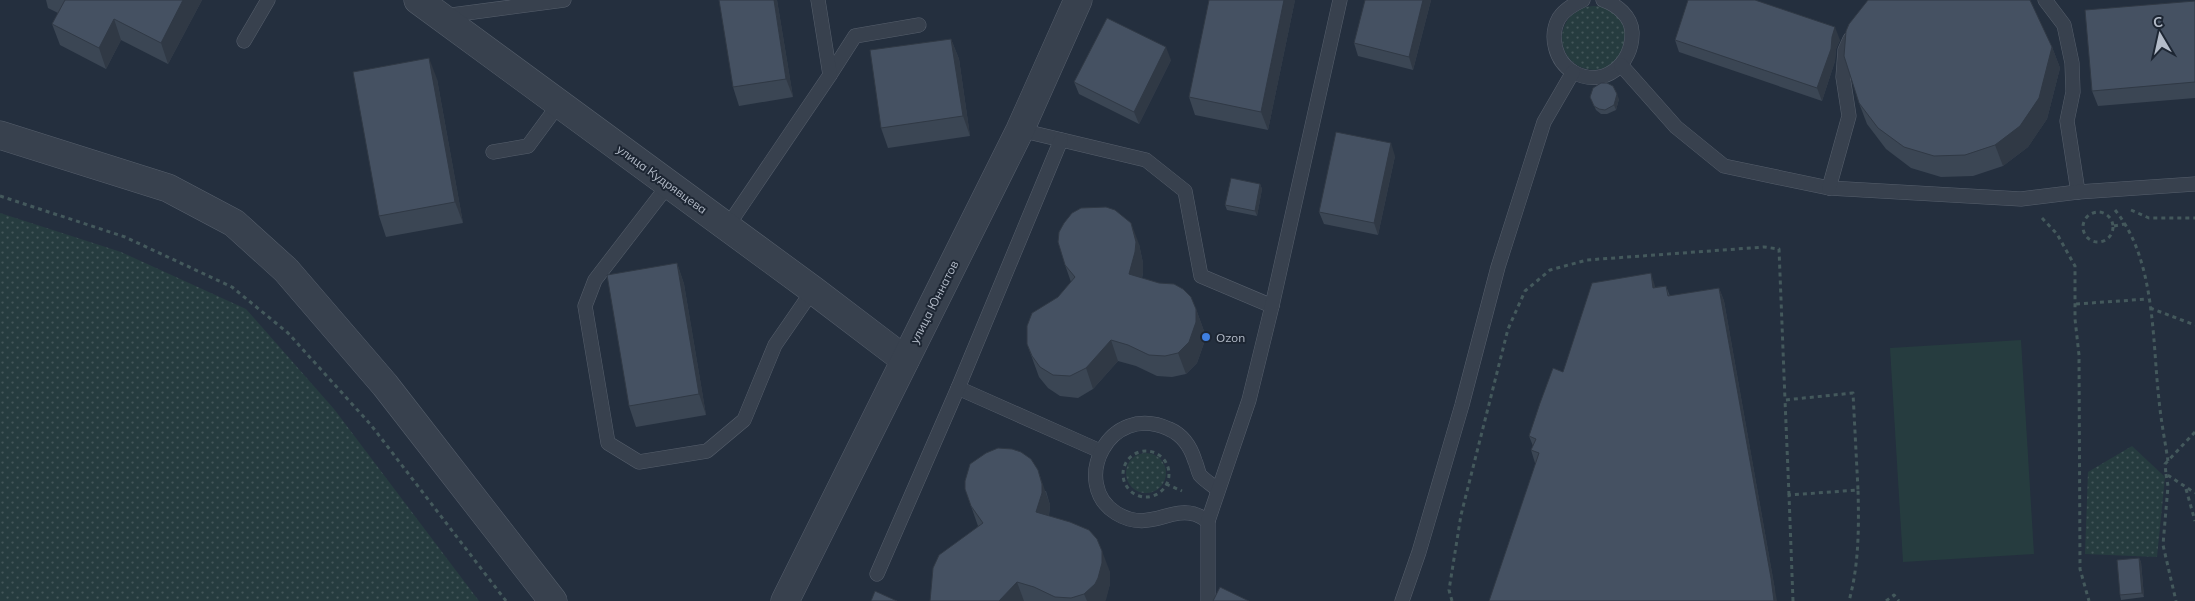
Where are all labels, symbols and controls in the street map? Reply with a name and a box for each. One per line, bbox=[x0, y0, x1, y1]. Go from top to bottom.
north arrow bbox=[2135, 10, 2185, 60]
text: С bbox=[2152, 13, 2164, 32]
street label: улица Кудрявцева bbox=[614, 141, 710, 217]
street label: улица Юннатов bbox=[907, 258, 962, 346]
place label: Ozon bbox=[1216, 330, 1245, 345]
marker: Ozon bbox=[1200, 331, 1212, 343]

